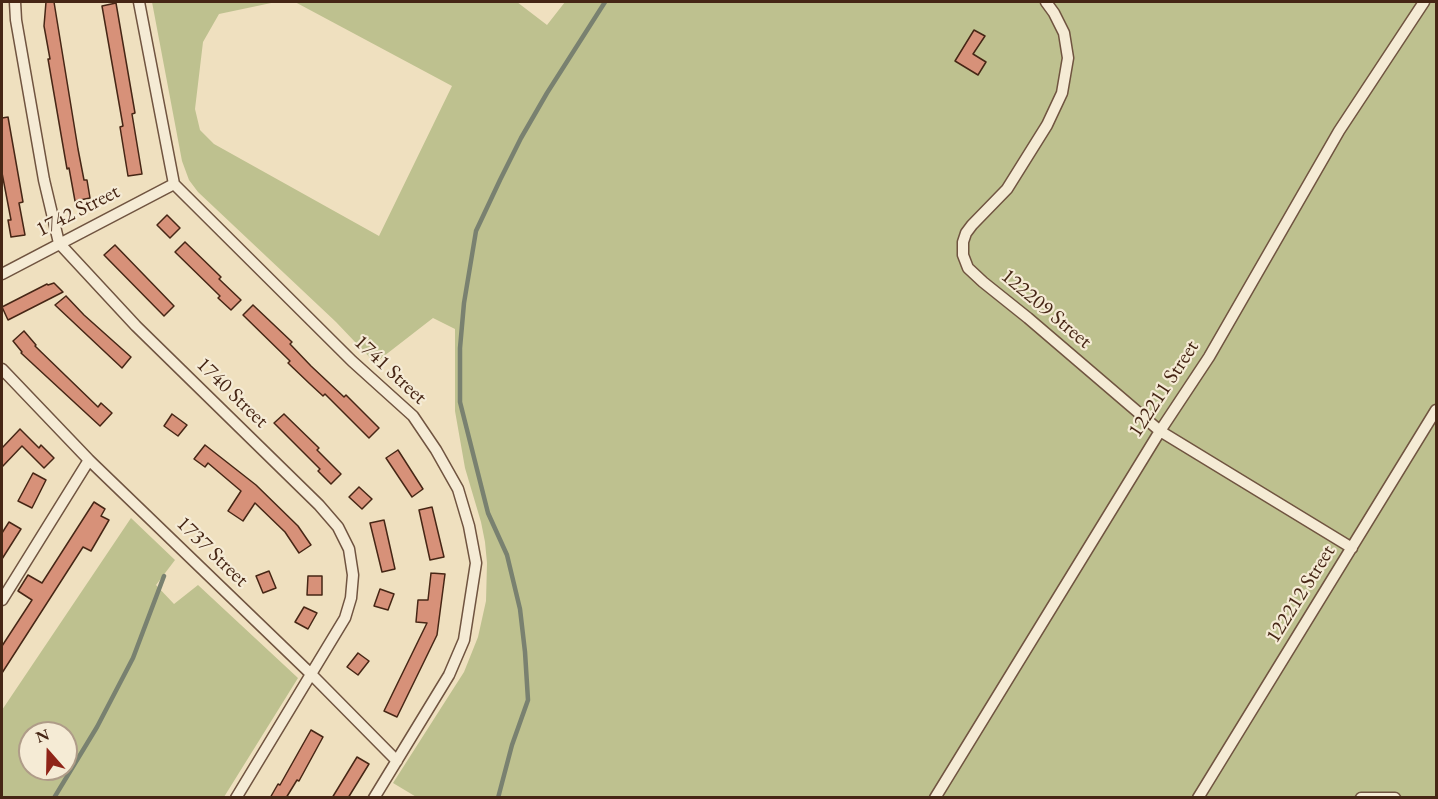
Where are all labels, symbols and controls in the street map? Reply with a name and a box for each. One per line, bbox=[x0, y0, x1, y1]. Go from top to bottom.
street label: 1742 Street bbox=[32, 179, 124, 243]
street label: 122209 Street bbox=[995, 264, 1097, 354]
street label: 1741 Street bbox=[348, 330, 432, 410]
street label: 122211 Street bbox=[1123, 336, 1205, 442]
street label: 1740 Street bbox=[191, 352, 273, 434]
street label: 1737 Street bbox=[171, 511, 253, 593]
street label: 122212 Street bbox=[1261, 540, 1341, 648]
north arrow bbox=[18, 721, 78, 781]
text: N bbox=[33, 723, 52, 748]

